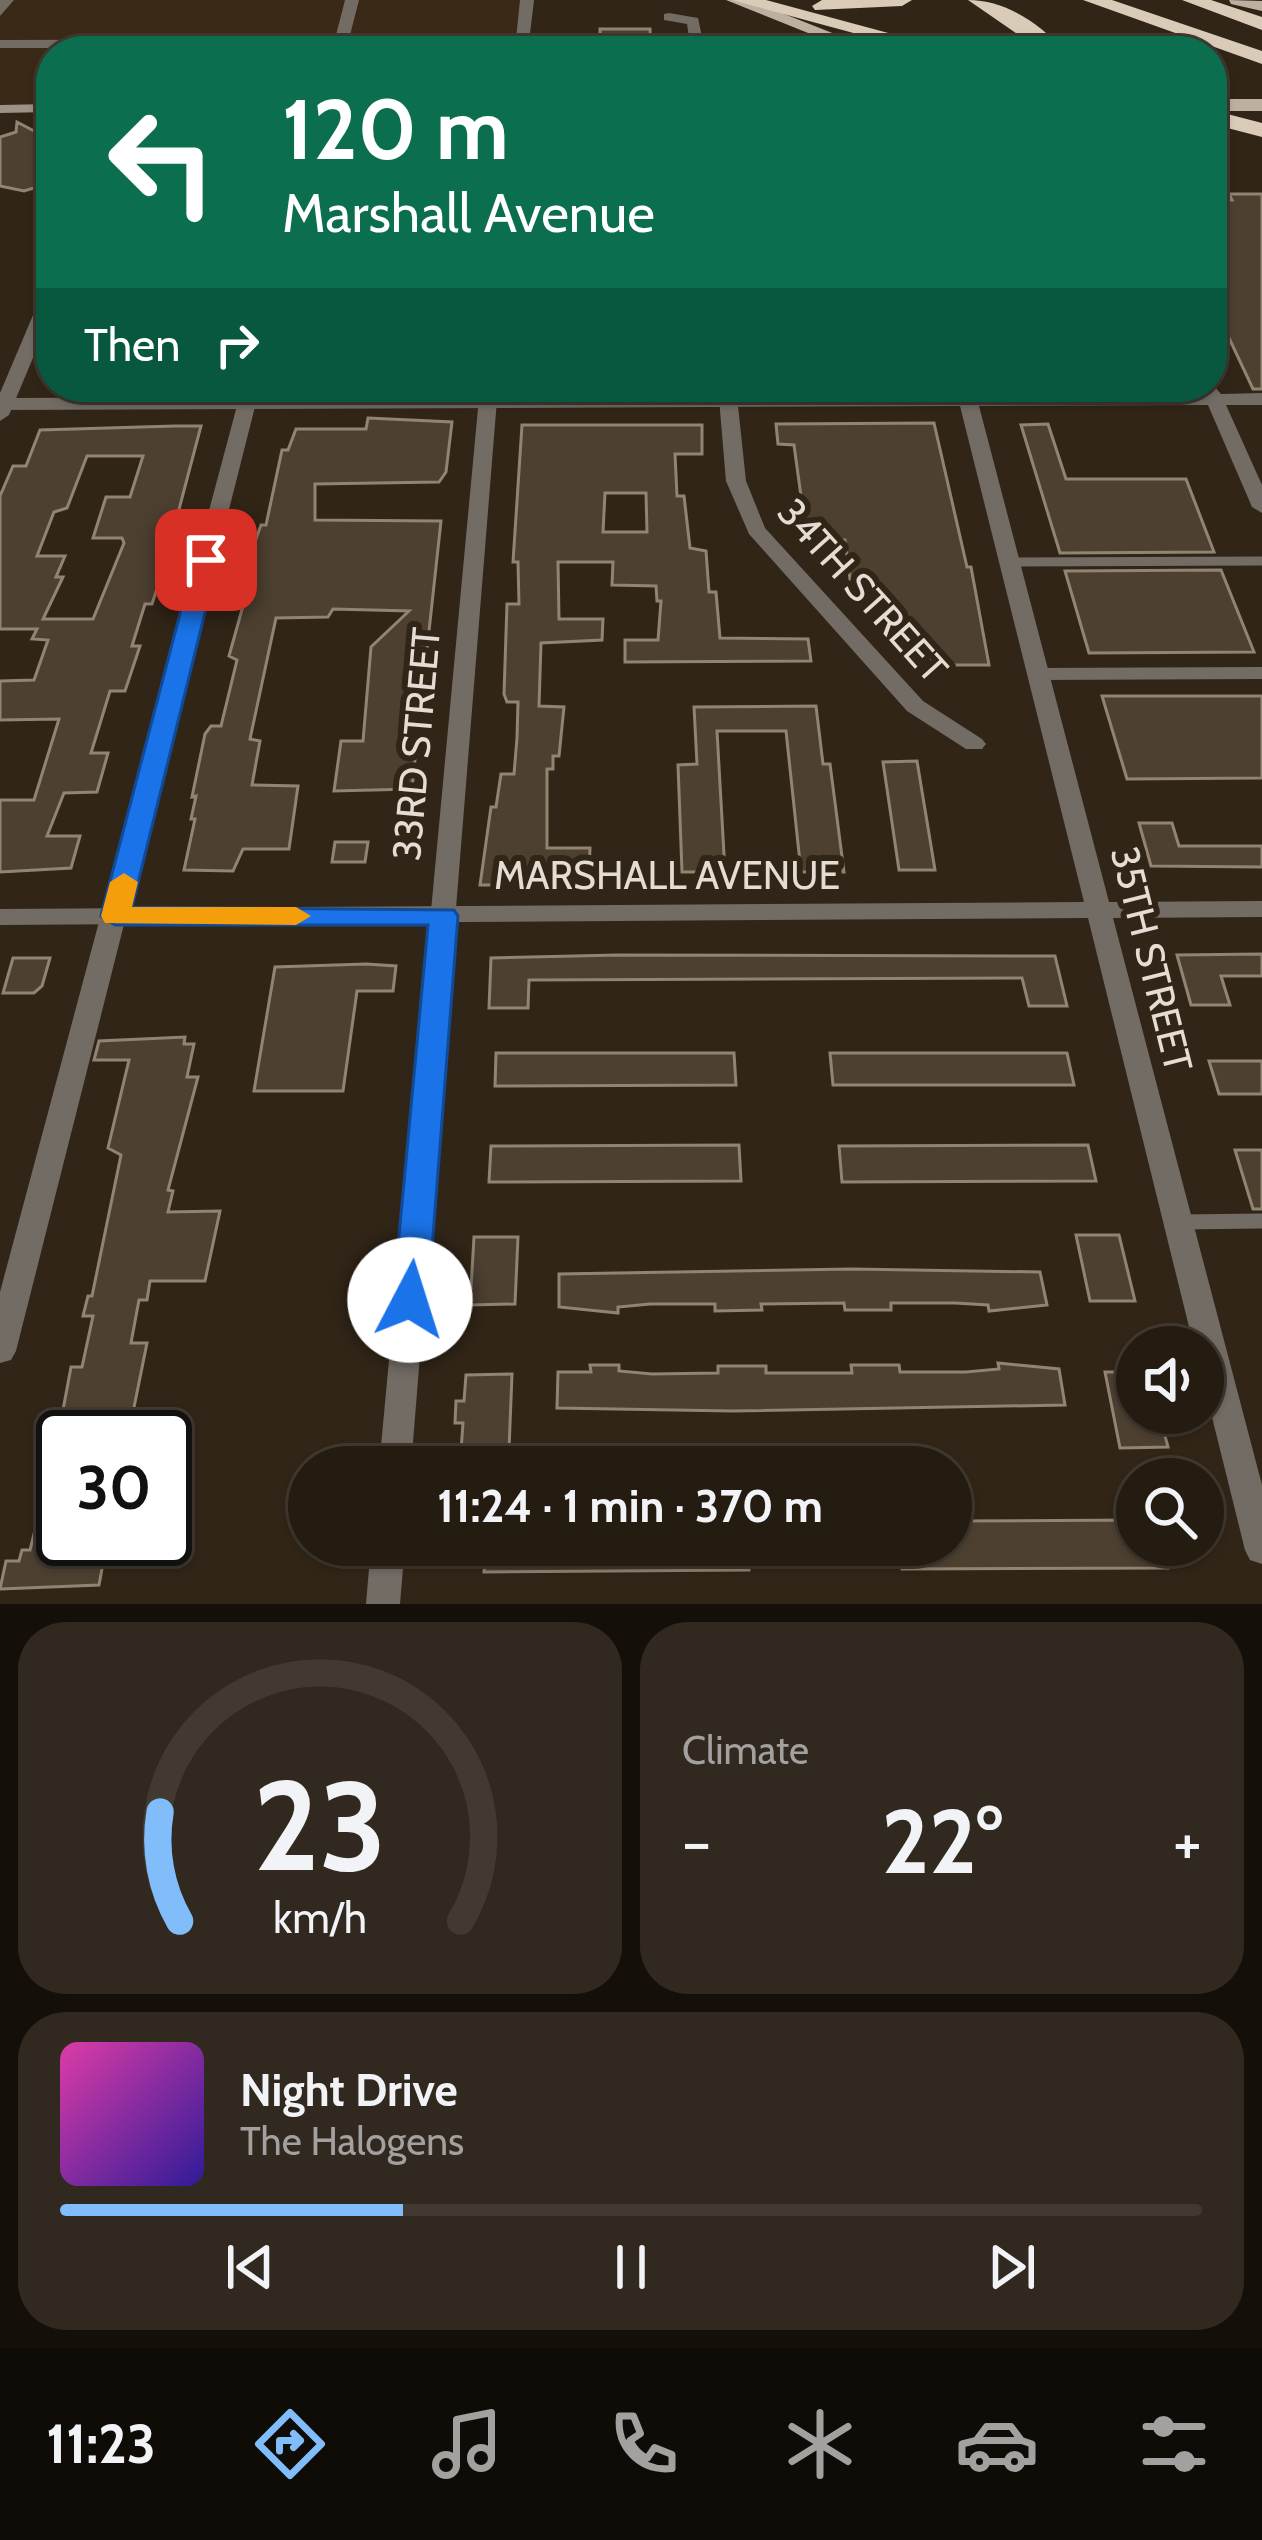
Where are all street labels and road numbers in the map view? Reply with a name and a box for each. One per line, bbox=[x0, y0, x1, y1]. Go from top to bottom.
street label: 34TH STREET bbox=[768, 488, 958, 692]
street label: 33RD STREET bbox=[382, 625, 450, 863]
street label: 35TH STREET bbox=[1101, 841, 1203, 1077]
street label: MARSHALL AVENUE bbox=[494, 851, 840, 899]

